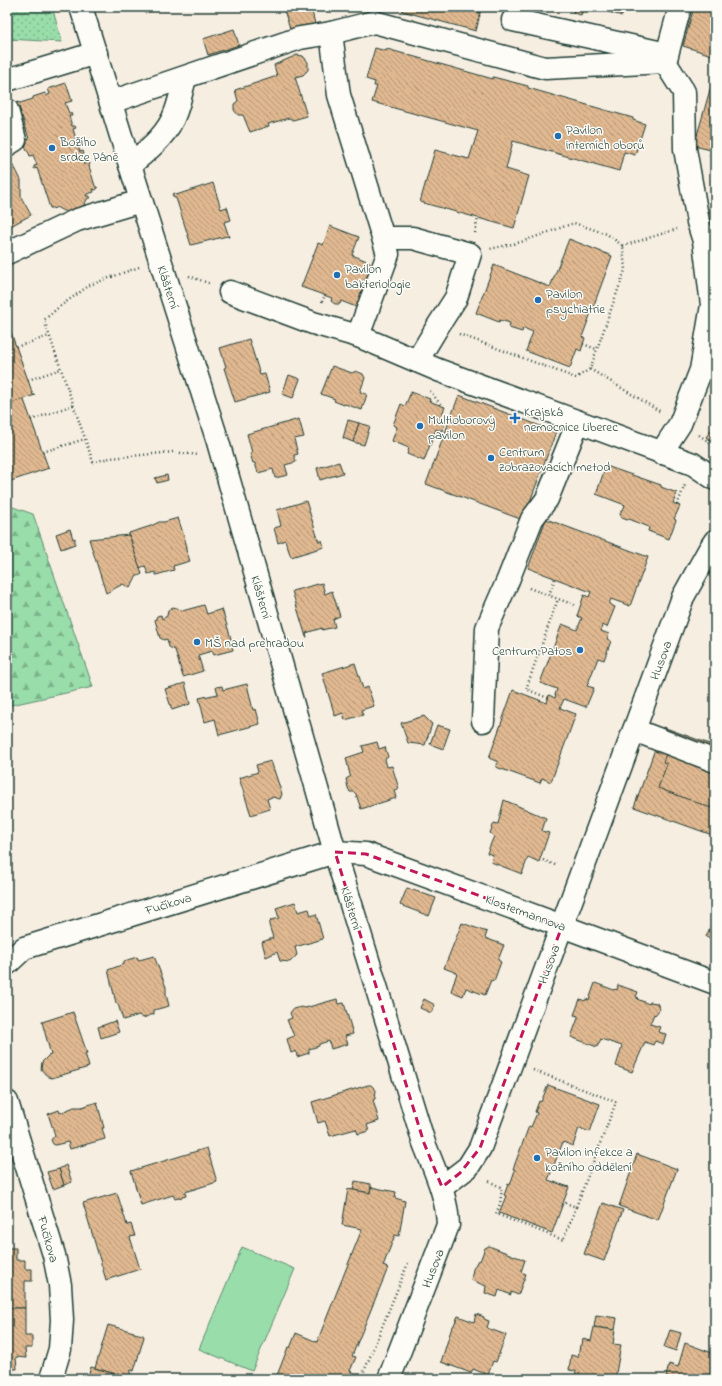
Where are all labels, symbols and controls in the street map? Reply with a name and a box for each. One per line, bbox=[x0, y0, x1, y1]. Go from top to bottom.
place label: Pavilon interních oborů bbox=[566, 121, 644, 155]
marker: Pavilon interních oborů bbox=[553, 131, 563, 141]
place label: Božího srdce Páně bbox=[59, 133, 119, 167]
marker: Božího srdce Páně bbox=[47, 143, 57, 153]
place label: Pavilon bakteriologie bbox=[345, 260, 411, 295]
street label: Klášterní bbox=[152, 263, 184, 312]
marker: Pavilon bakteriologie bbox=[332, 270, 342, 280]
place label: Pavilon psychiatrie bbox=[546, 285, 605, 320]
marker: Pavilon psychiatrie bbox=[533, 295, 543, 305]
place label: Krajská nemocnice Liberec bbox=[524, 403, 618, 437]
place label: Multioborový pavilon bbox=[428, 411, 495, 445]
marker: Krajská nemocnice Liberec bbox=[509, 412, 521, 424]
marker: Multioborový pavilon bbox=[415, 421, 425, 431]
place label: Centrum zobrazovacích metod bbox=[499, 443, 611, 477]
marker: Centrum zobrazovacích metod bbox=[486, 453, 496, 463]
street label: Klášterní bbox=[245, 573, 276, 621]
place label: MŠ nad prehradou bbox=[205, 634, 304, 653]
marker: MŠ nad prehradou bbox=[192, 637, 202, 647]
street label: Husova bbox=[646, 638, 677, 683]
place label: Centrum Patos bbox=[492, 642, 572, 661]
marker: Centrum Patos bbox=[575, 645, 585, 655]
street label: Klášterní bbox=[335, 884, 366, 933]
street label: Fučíkova bbox=[142, 888, 194, 921]
street label: Klostermannova bbox=[482, 890, 569, 937]
street label: Husova bbox=[534, 942, 565, 987]
place label: Pavilon infekce a kožního oddělení bbox=[545, 1143, 633, 1177]
marker: Pavilon infekce a kožního oddělení bbox=[532, 1153, 542, 1163]
street label: Fučíkova bbox=[32, 1213, 63, 1265]
street label: Husova bbox=[417, 1246, 450, 1291]

